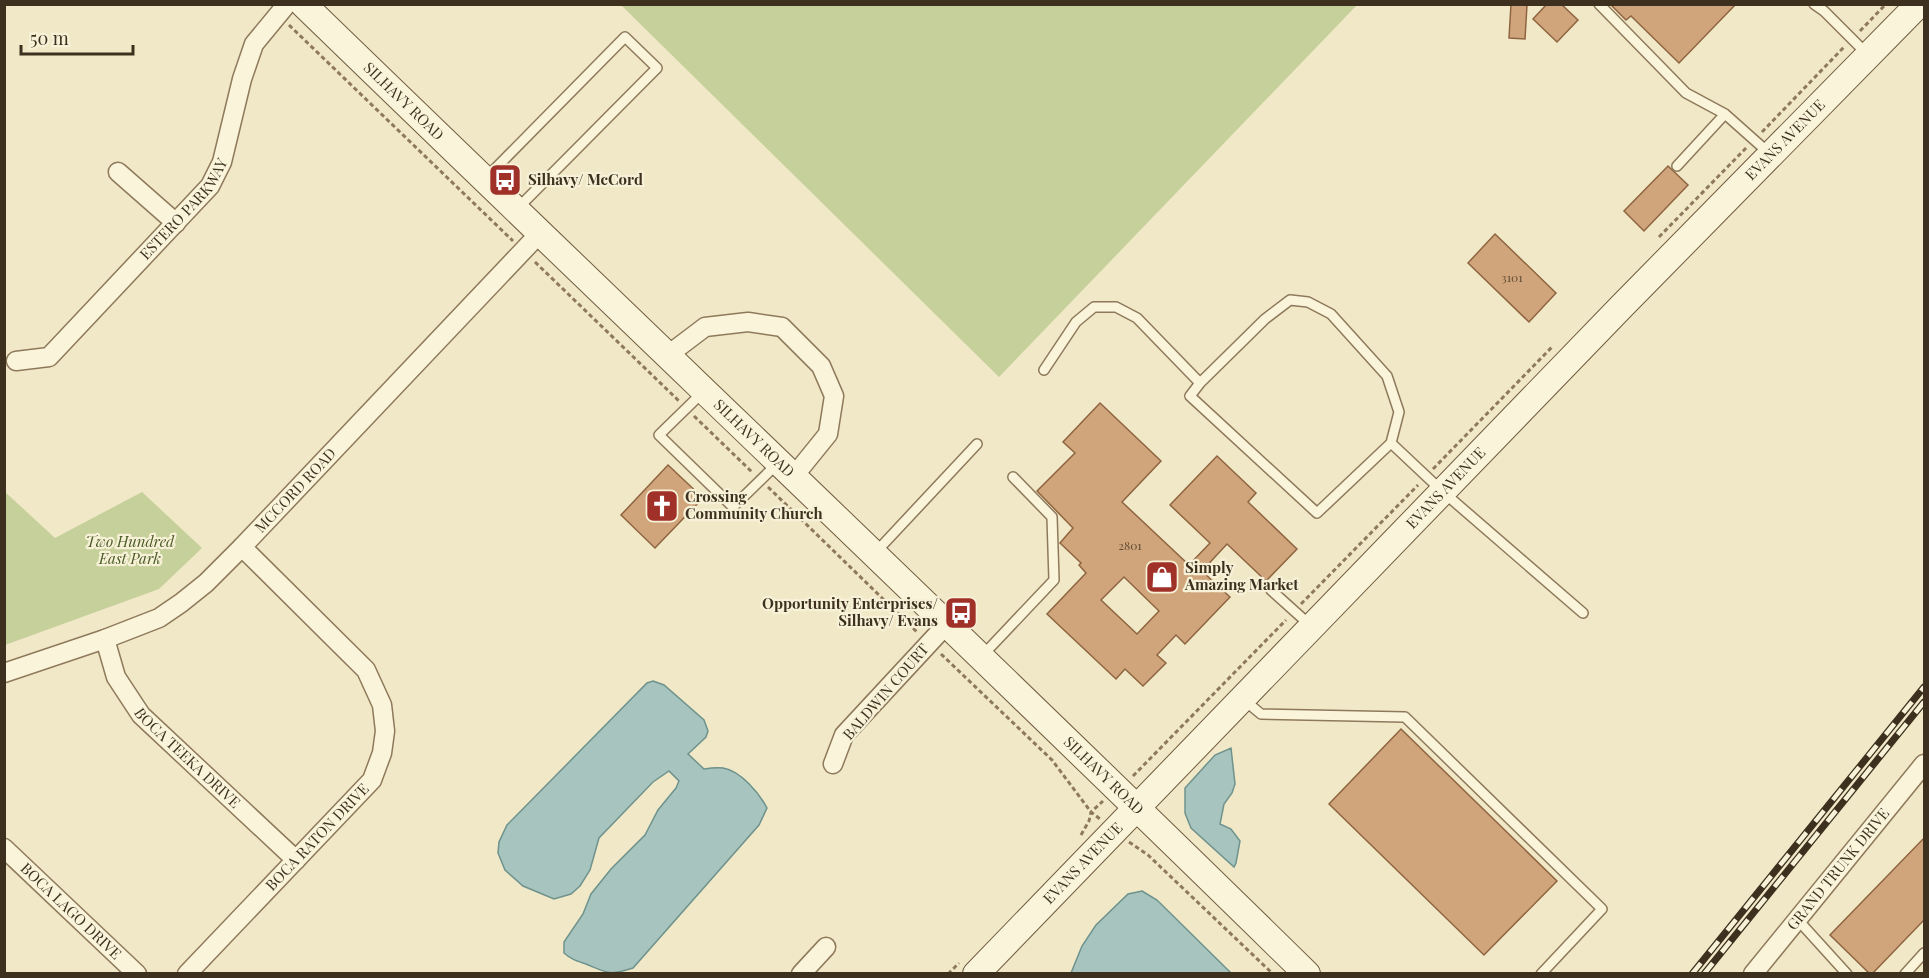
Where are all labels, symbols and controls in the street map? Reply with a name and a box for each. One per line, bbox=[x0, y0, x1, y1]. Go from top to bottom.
scale bar bbox=[21, 18, 134, 56]
text: 50 m bbox=[30, 26, 69, 50]
street label: SILHAVY ROAD bbox=[360, 57, 449, 144]
street label: EVANS AVENUE bbox=[1740, 95, 1829, 184]
street label: ESTERO PARKWAY bbox=[135, 154, 231, 263]
bus stop icon: Silhavy/ McCord bbox=[487, 162, 523, 198]
place label: Silhavy/ McCord bbox=[528, 169, 643, 189]
house number: 3101 bbox=[1501, 269, 1523, 285]
street label: SILHAVY ROAD bbox=[710, 394, 799, 481]
street label: EVANS AVENUE bbox=[1401, 442, 1489, 532]
street label: MCCORD ROAD bbox=[250, 443, 340, 536]
place label: Crossing Community Church bbox=[685, 486, 823, 523]
church icon: Crossing Community Church bbox=[644, 488, 680, 524]
park label: Two Hundred East Park bbox=[86, 531, 175, 568]
house number: 2801 bbox=[1118, 537, 1142, 553]
place label: Simply Amazing Market bbox=[1184, 557, 1299, 594]
shop icon: Simply Amazing Market bbox=[1144, 559, 1180, 595]
place label: Opportunity Enterprises/ Silhavy/ Evans bbox=[762, 593, 938, 630]
bus stop icon: Opportunity Enterprises/ Silhavy/ Evans bbox=[943, 595, 979, 631]
street label: BALDWIN COURT bbox=[838, 639, 933, 744]
street label: BOCA TEEKA DRIVE bbox=[130, 704, 245, 812]
street label: SILHAVY ROAD bbox=[1060, 731, 1149, 819]
street label: BOCA RATON DRIVE bbox=[261, 779, 373, 895]
street label: GRAND TRUNK DRIVE bbox=[1782, 804, 1893, 934]
street label: EVANS AVENUE bbox=[1038, 818, 1126, 908]
street label: BOCA LAGO DRIVE bbox=[17, 858, 126, 963]

